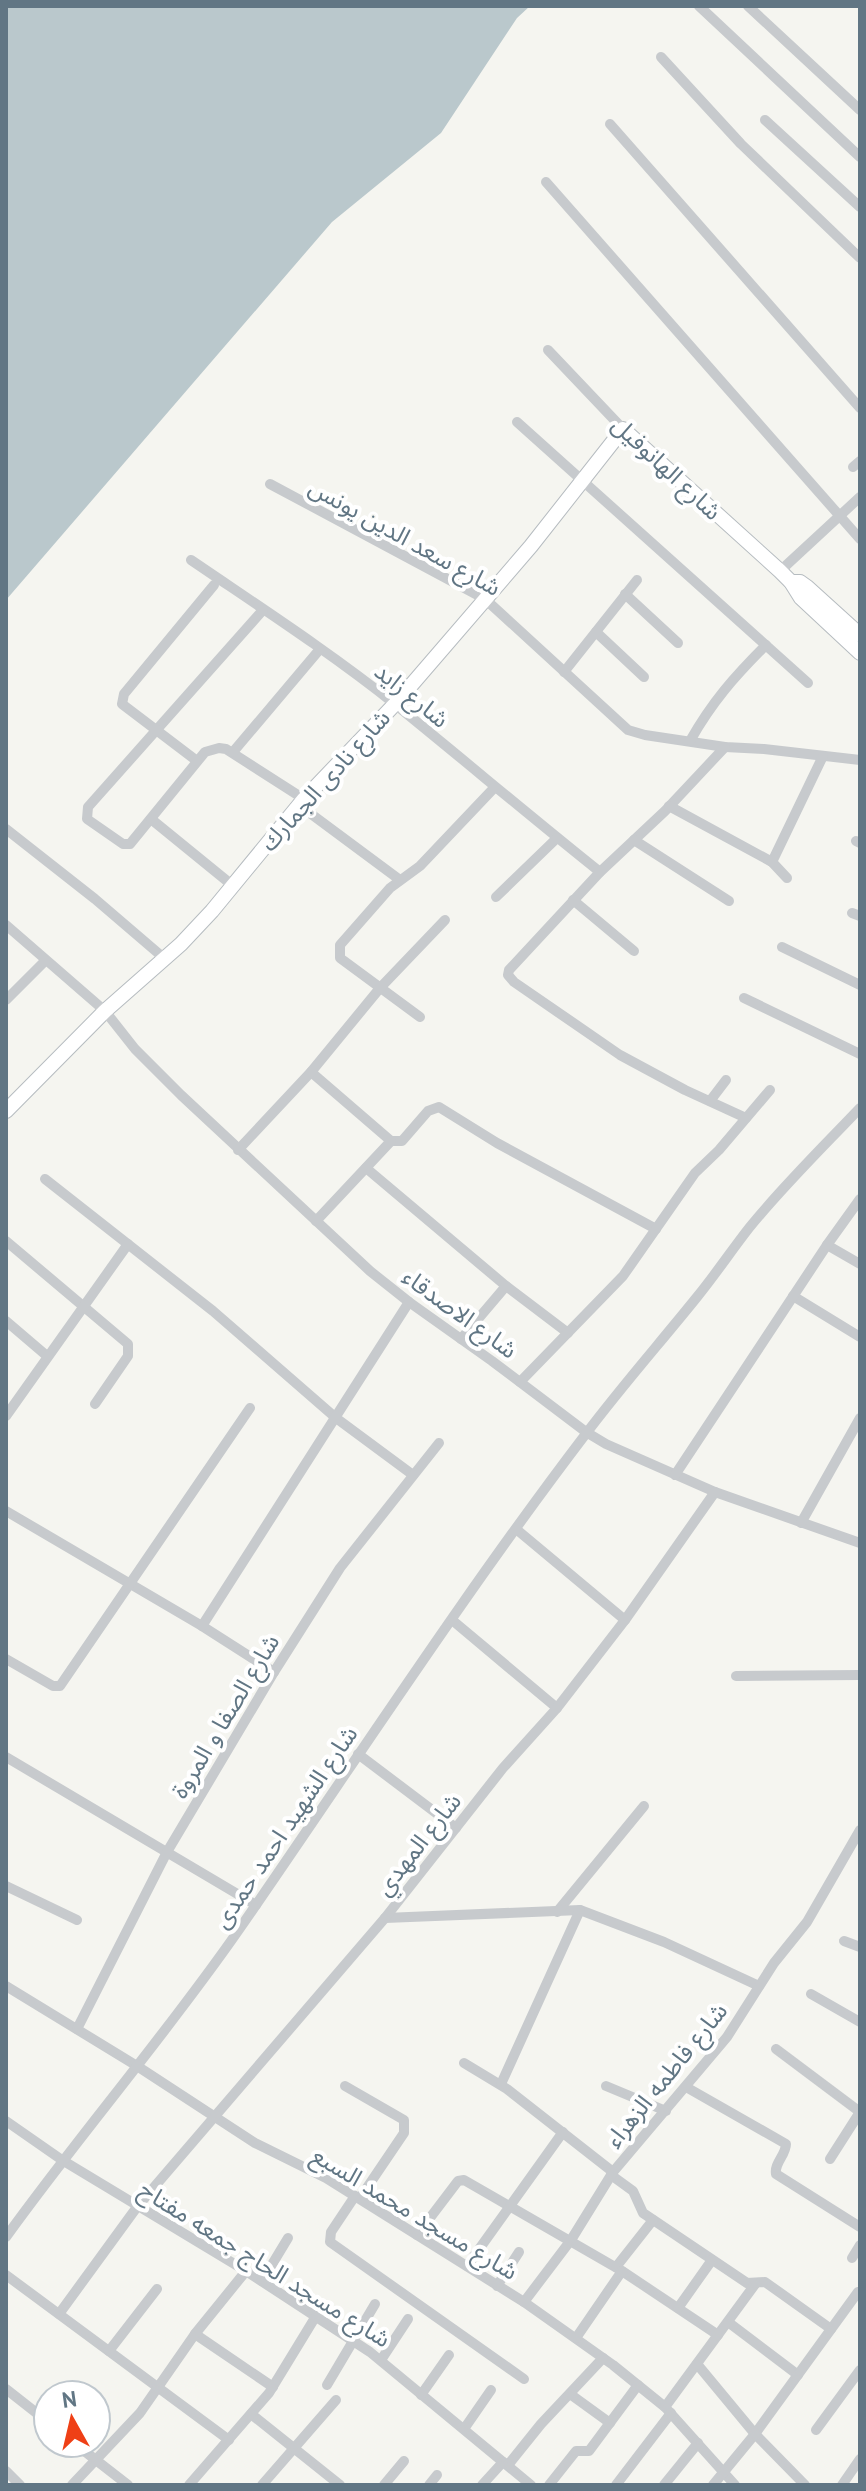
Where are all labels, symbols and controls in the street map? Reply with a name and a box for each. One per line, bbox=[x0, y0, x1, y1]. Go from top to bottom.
street label: شارع الهانوفيل bbox=[604, 409, 729, 528]
street label: شارع سعد الدين يونس bbox=[303, 471, 507, 604]
street label: شارع زايد bbox=[367, 656, 456, 736]
street label: شارع نادى الجمارك bbox=[253, 703, 398, 859]
street label: شارع الاصدقاء bbox=[395, 1261, 524, 1367]
street label: شارع الصفا و المروة bbox=[164, 1628, 288, 1805]
street label: شارع الشهيد احمد حمدى bbox=[206, 1720, 366, 1935]
street label: شارع المهدي bbox=[368, 1786, 471, 1904]
street label: شارع فاطمه الزهراء bbox=[598, 1996, 736, 2155]
street label: شارع مسجد محمد السبع bbox=[305, 2139, 524, 2288]
street label: شارع مسجد الحاج جمعه مفتاح bbox=[132, 2174, 397, 2356]
north arrow bbox=[32, 2379, 112, 2459]
text: N bbox=[60, 2384, 78, 2414]

